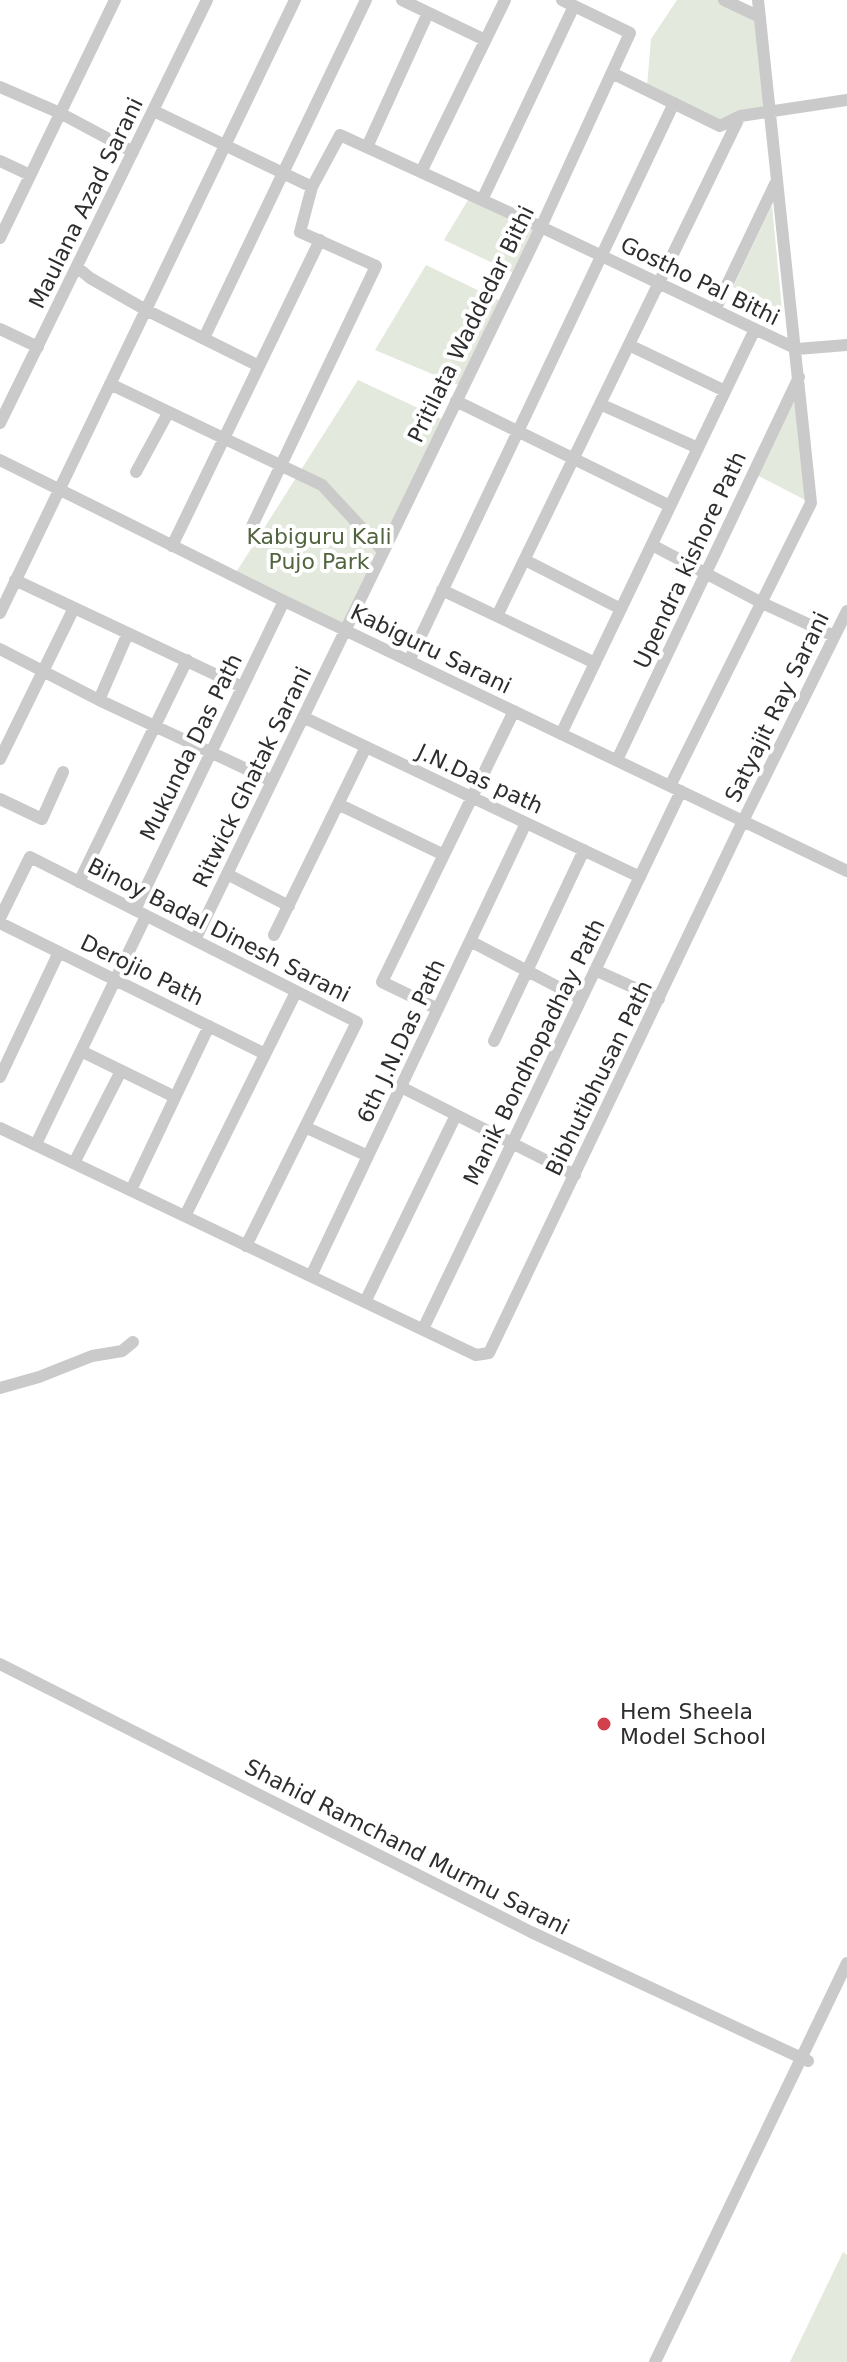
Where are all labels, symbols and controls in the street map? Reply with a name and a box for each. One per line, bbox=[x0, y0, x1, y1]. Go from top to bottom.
street label: Maulana Azad Sarani bbox=[24, 93, 148, 313]
street label: Pritilata Waddedar Bithi bbox=[403, 202, 539, 446]
street label: Gostho Pal Bithi bbox=[616, 232, 784, 330]
street label: Upendra kishore Path bbox=[629, 448, 751, 672]
park label: Kabiguru Kali Pujo Park bbox=[246, 524, 392, 574]
street label: Kabiguru Sarani bbox=[347, 599, 515, 699]
street label: Satyajit Ray Sarani bbox=[720, 608, 834, 806]
street label: Mukunda Das Path bbox=[135, 650, 247, 844]
street label: Ritwick Ghatak Sarani bbox=[188, 663, 316, 891]
street label: J.N.Das path bbox=[411, 738, 547, 819]
street label: Binoy Badal Dinesh Sarani bbox=[84, 853, 354, 1007]
street label: Manik Bondhopadhay Path bbox=[458, 915, 610, 1189]
street label: Derojio Path bbox=[77, 930, 207, 1010]
street label: 6th J.N.Das Path bbox=[352, 955, 450, 1127]
street label: Bibhutibhusan Path bbox=[541, 976, 657, 1180]
place label: Hem Sheela Model School bbox=[620, 1699, 766, 1749]
marker: Hem Sheela Model School bbox=[595, 1715, 613, 1733]
street label: Shahid Ramchand Murmu Sarani bbox=[241, 1754, 573, 1940]

